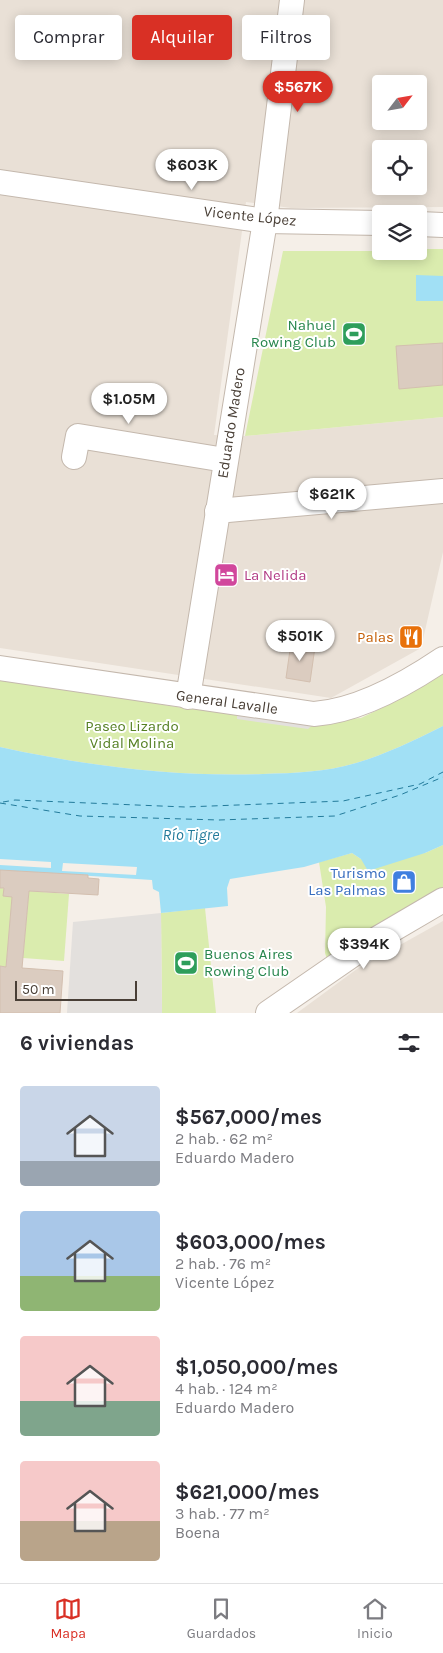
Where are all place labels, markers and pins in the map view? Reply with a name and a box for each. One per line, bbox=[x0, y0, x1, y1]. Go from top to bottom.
pin: $567K bbox=[263, 70, 333, 113]
pin: $603K bbox=[157, 148, 227, 191]
place label: Nahuel Rowing Club bbox=[251, 316, 336, 351]
sports icon: Nahuel Rowing Club bbox=[341, 321, 367, 347]
pin: $1.05M bbox=[88, 382, 170, 425]
pin: $621K bbox=[297, 478, 367, 520]
hotel icon: La Nelida bbox=[213, 562, 239, 588]
place label: La Nelida bbox=[244, 566, 307, 584]
pin: $501K bbox=[265, 620, 335, 662]
restaurant icon: Palas bbox=[398, 624, 424, 650]
place label: Palas bbox=[357, 628, 394, 646]
place label: Turismo Las Palmas bbox=[308, 864, 386, 899]
shop icon: Turismo Las Palmas bbox=[391, 869, 417, 895]
pin: $394K bbox=[329, 928, 399, 970]
place label: Buenos Aires Rowing Club bbox=[204, 945, 293, 980]
sports icon: Buenos Aires Rowing Club bbox=[173, 950, 199, 976]

